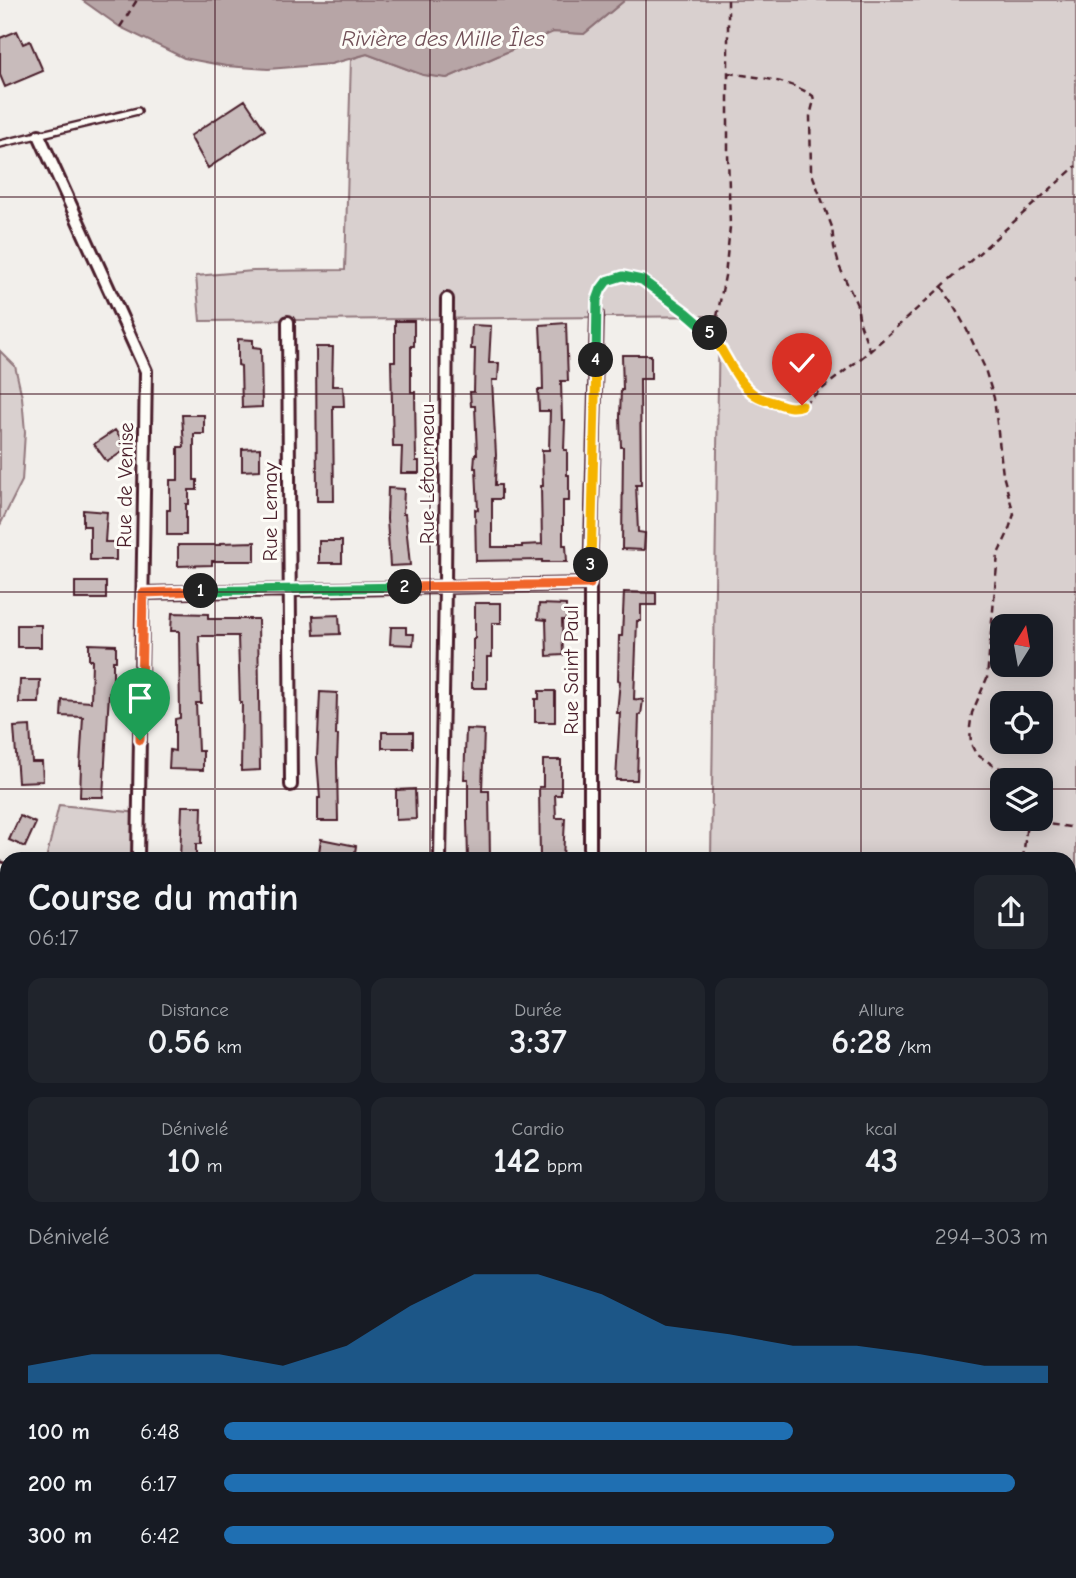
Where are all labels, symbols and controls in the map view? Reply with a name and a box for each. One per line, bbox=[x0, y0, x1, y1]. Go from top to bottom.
water label: Rivière des Mille Îles bbox=[342, 25, 545, 52]
pin: 5 bbox=[692, 316, 728, 350]
text: 5 bbox=[704, 321, 715, 343]
pin bbox=[772, 333, 832, 405]
pin: 4 bbox=[578, 342, 614, 378]
icon: check bbox=[783, 344, 821, 382]
text: 4 bbox=[591, 348, 600, 370]
street label: Rue Létourneau bbox=[415, 404, 439, 544]
street label: Rue de Venise bbox=[112, 422, 138, 548]
street label: Rue Lemay bbox=[258, 462, 282, 562]
pin: 3 bbox=[574, 548, 608, 582]
text: 3 bbox=[586, 553, 595, 575]
pin: 2 bbox=[388, 570, 422, 604]
pin: 1 bbox=[184, 574, 218, 608]
text: 2 bbox=[400, 575, 409, 597]
text: 1 bbox=[197, 579, 204, 601]
street label: Rue Saint Paul bbox=[559, 605, 583, 735]
north arrow bbox=[990, 614, 1054, 677]
map controls bbox=[990, 614, 1053, 831]
pin bbox=[110, 668, 170, 740]
icon: arrive bbox=[121, 679, 159, 717]
button: locate bbox=[990, 691, 1053, 754]
button: layers bbox=[990, 768, 1053, 831]
button: share bbox=[974, 875, 1048, 949]
text: Course du matin bbox=[28, 876, 299, 920]
text: 06:17 bbox=[28, 924, 79, 951]
text: Distance bbox=[161, 999, 229, 1021]
text: Durée bbox=[514, 999, 562, 1021]
text: Allure bbox=[858, 999, 904, 1021]
text: 0.56 bbox=[147, 1021, 211, 1062]
text: 3:37 bbox=[509, 1021, 567, 1062]
text: 6:28 bbox=[831, 1021, 892, 1062]
text: km bbox=[211, 1036, 242, 1058]
text: /km bbox=[892, 1036, 932, 1058]
text: Dénivelé bbox=[161, 1118, 228, 1140]
text: Cardio bbox=[512, 1118, 564, 1140]
text: kcal bbox=[865, 1118, 897, 1140]
text: 10 bbox=[167, 1140, 201, 1181]
text: 142 bbox=[493, 1140, 540, 1181]
text: 43 bbox=[864, 1140, 898, 1181]
text: m bbox=[201, 1155, 223, 1177]
text: bpm bbox=[540, 1155, 583, 1177]
text: Dénivelé bbox=[28, 1223, 109, 1250]
text: 294–303 m bbox=[935, 1223, 1048, 1250]
text: 100 m bbox=[28, 1418, 90, 1445]
text: 6:48 bbox=[140, 1418, 180, 1445]
text: 200 m bbox=[28, 1470, 92, 1497]
text: 6:17 bbox=[140, 1470, 177, 1497]
text: 300 m bbox=[28, 1522, 92, 1549]
text: 6:42 bbox=[140, 1522, 180, 1549]

